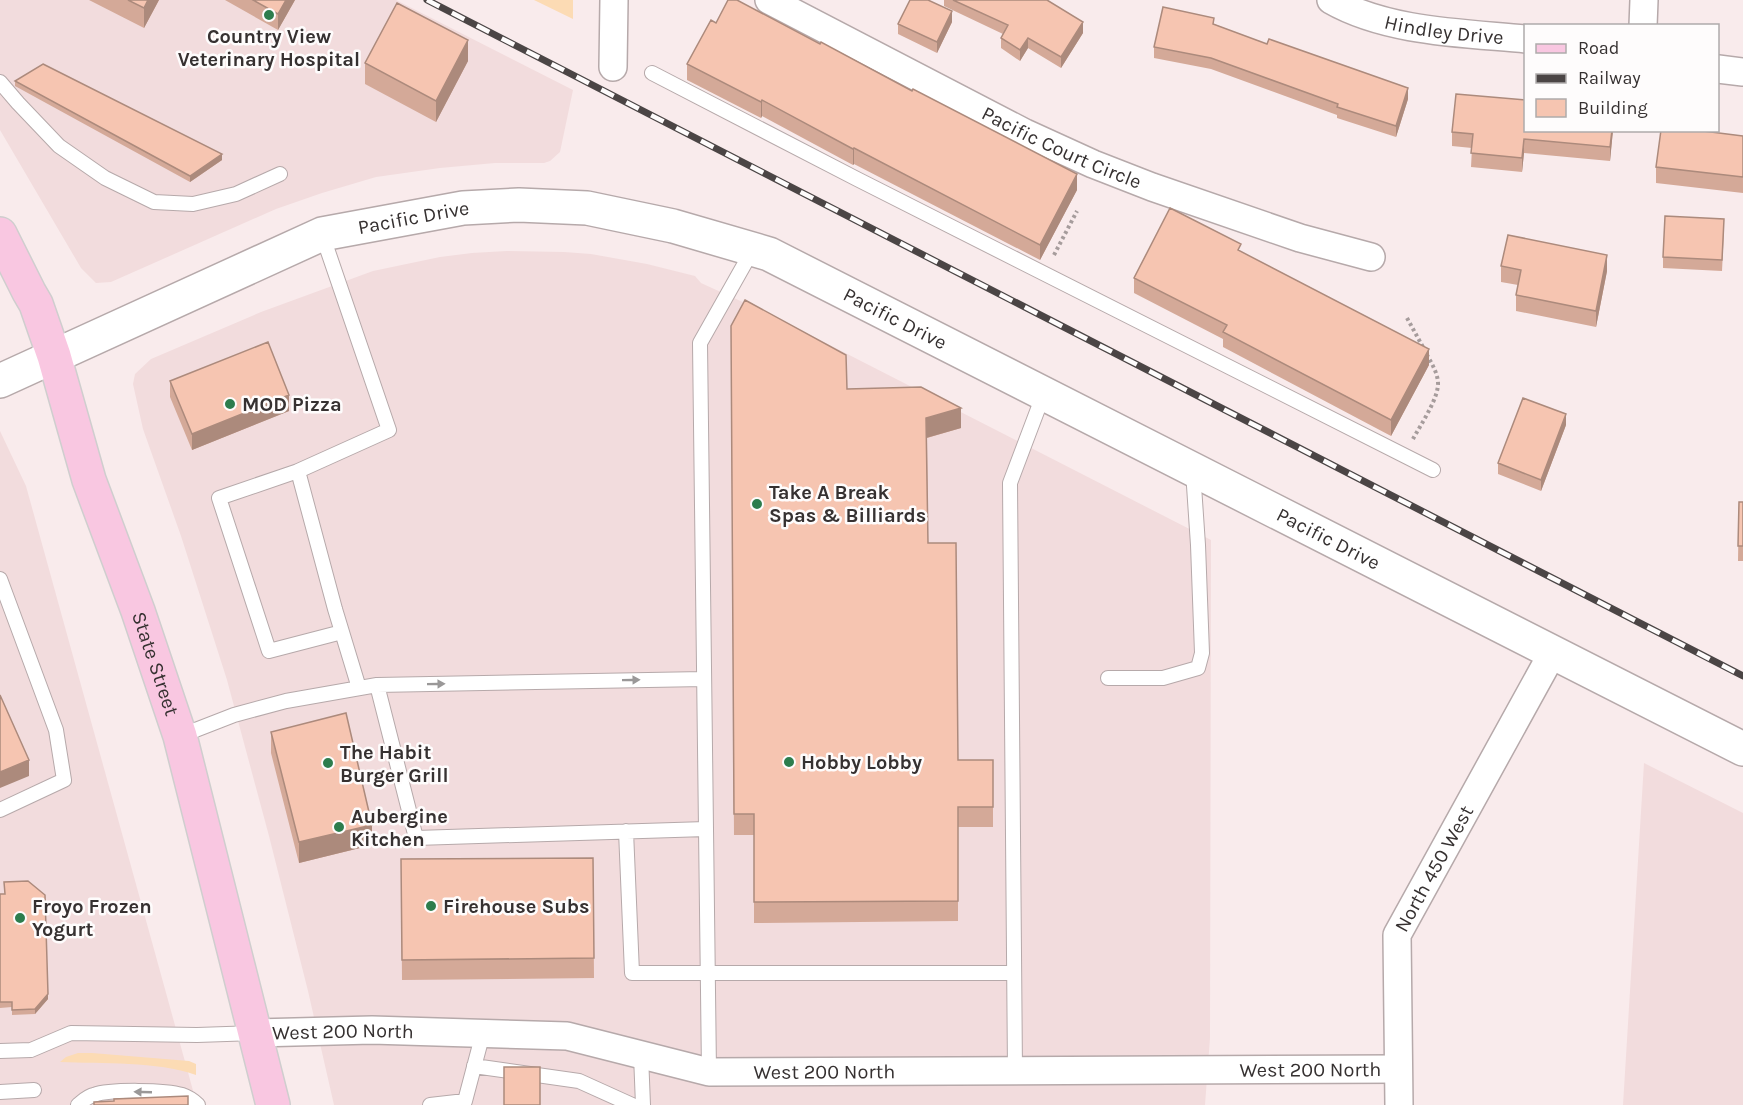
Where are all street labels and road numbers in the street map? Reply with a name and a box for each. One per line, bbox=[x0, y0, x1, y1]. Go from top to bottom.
street label: Hindley Drive bbox=[1382, 10, 1505, 49]
street label: Pacific Court Circle bbox=[978, 102, 1145, 194]
street label: Pacific Drive bbox=[356, 197, 470, 239]
street label: Pacific Drive bbox=[839, 283, 951, 354]
street label: Pacific Drive bbox=[1273, 503, 1384, 575]
street label: State Street bbox=[127, 609, 183, 719]
street label: North 450 West bbox=[1390, 801, 1478, 936]
street label: West 200 North bbox=[272, 1019, 414, 1045]
street label: West 200 North bbox=[1239, 1058, 1381, 1082]
street label: West 200 North bbox=[753, 1060, 895, 1084]

